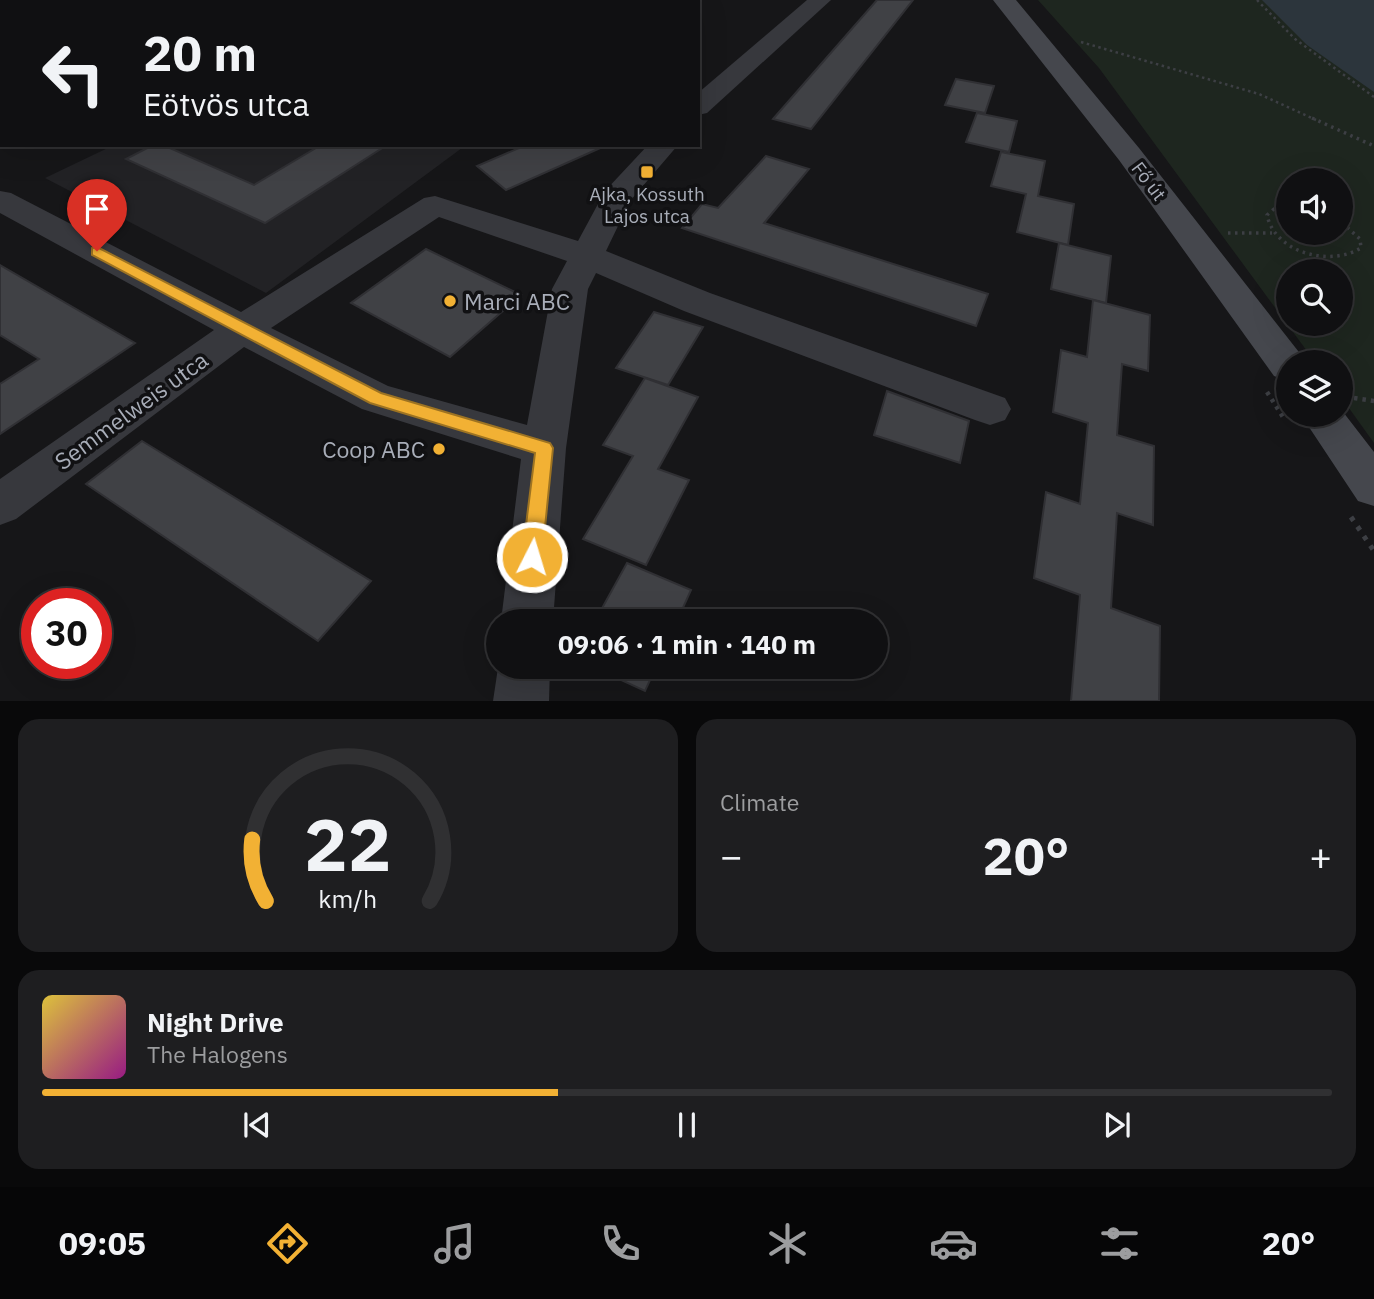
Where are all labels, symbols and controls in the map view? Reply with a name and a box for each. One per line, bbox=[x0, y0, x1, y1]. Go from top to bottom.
text: 20 m bbox=[143, 21, 257, 84]
icon: left bbox=[28, 28, 119, 119]
text: Eötvös utca bbox=[143, 83, 310, 125]
street label: Fő út bbox=[1127, 157, 1171, 205]
marker: Ajka, Kossuth Lajos utca bbox=[639, 164, 655, 180]
map controls bbox=[1276, 168, 1353, 427]
button: sound bbox=[1276, 168, 1353, 245]
pin bbox=[67, 179, 127, 251]
place label: Ajka, Kossuth Lajos utca bbox=[589, 182, 705, 228]
icon: arrive bbox=[78, 190, 116, 228]
button: search bbox=[1276, 259, 1353, 336]
place label: Marci ABC bbox=[464, 286, 570, 316]
marker: Marci ABC bbox=[442, 293, 458, 309]
street label: Semmelweis utca bbox=[48, 344, 214, 476]
button: layers bbox=[1276, 350, 1353, 427]
place label: Coop ABC bbox=[322, 434, 425, 464]
marker: Coop ABC bbox=[431, 441, 447, 457]
position arrow bbox=[495, 520, 569, 594]
speed limit sign: 30 bbox=[21, 588, 112, 679]
text: 09:06 · 1 min · 140 m bbox=[558, 627, 816, 661]
text: Climate bbox=[720, 787, 799, 817]
text: 22 bbox=[304, 797, 392, 892]
text: 20° bbox=[983, 822, 1069, 889]
text: − bbox=[720, 831, 743, 880]
text: + bbox=[1309, 831, 1332, 880]
text: km/h bbox=[319, 882, 377, 915]
text: Night Drive bbox=[147, 1005, 284, 1039]
text: The Halogens bbox=[147, 1039, 288, 1069]
icon: previous bbox=[238, 1106, 276, 1144]
icon: pause bbox=[668, 1106, 706, 1144]
icon: next bbox=[1098, 1106, 1136, 1144]
icon: directions bbox=[263, 1219, 312, 1268]
icon: music bbox=[430, 1219, 479, 1268]
icon: phone bbox=[596, 1219, 645, 1268]
icon: climate bbox=[763, 1219, 812, 1268]
icon: car bbox=[929, 1219, 978, 1268]
icon: filters bbox=[1095, 1219, 1144, 1268]
text: 09:05 bbox=[59, 1222, 146, 1264]
text: 20° bbox=[1262, 1222, 1315, 1264]

